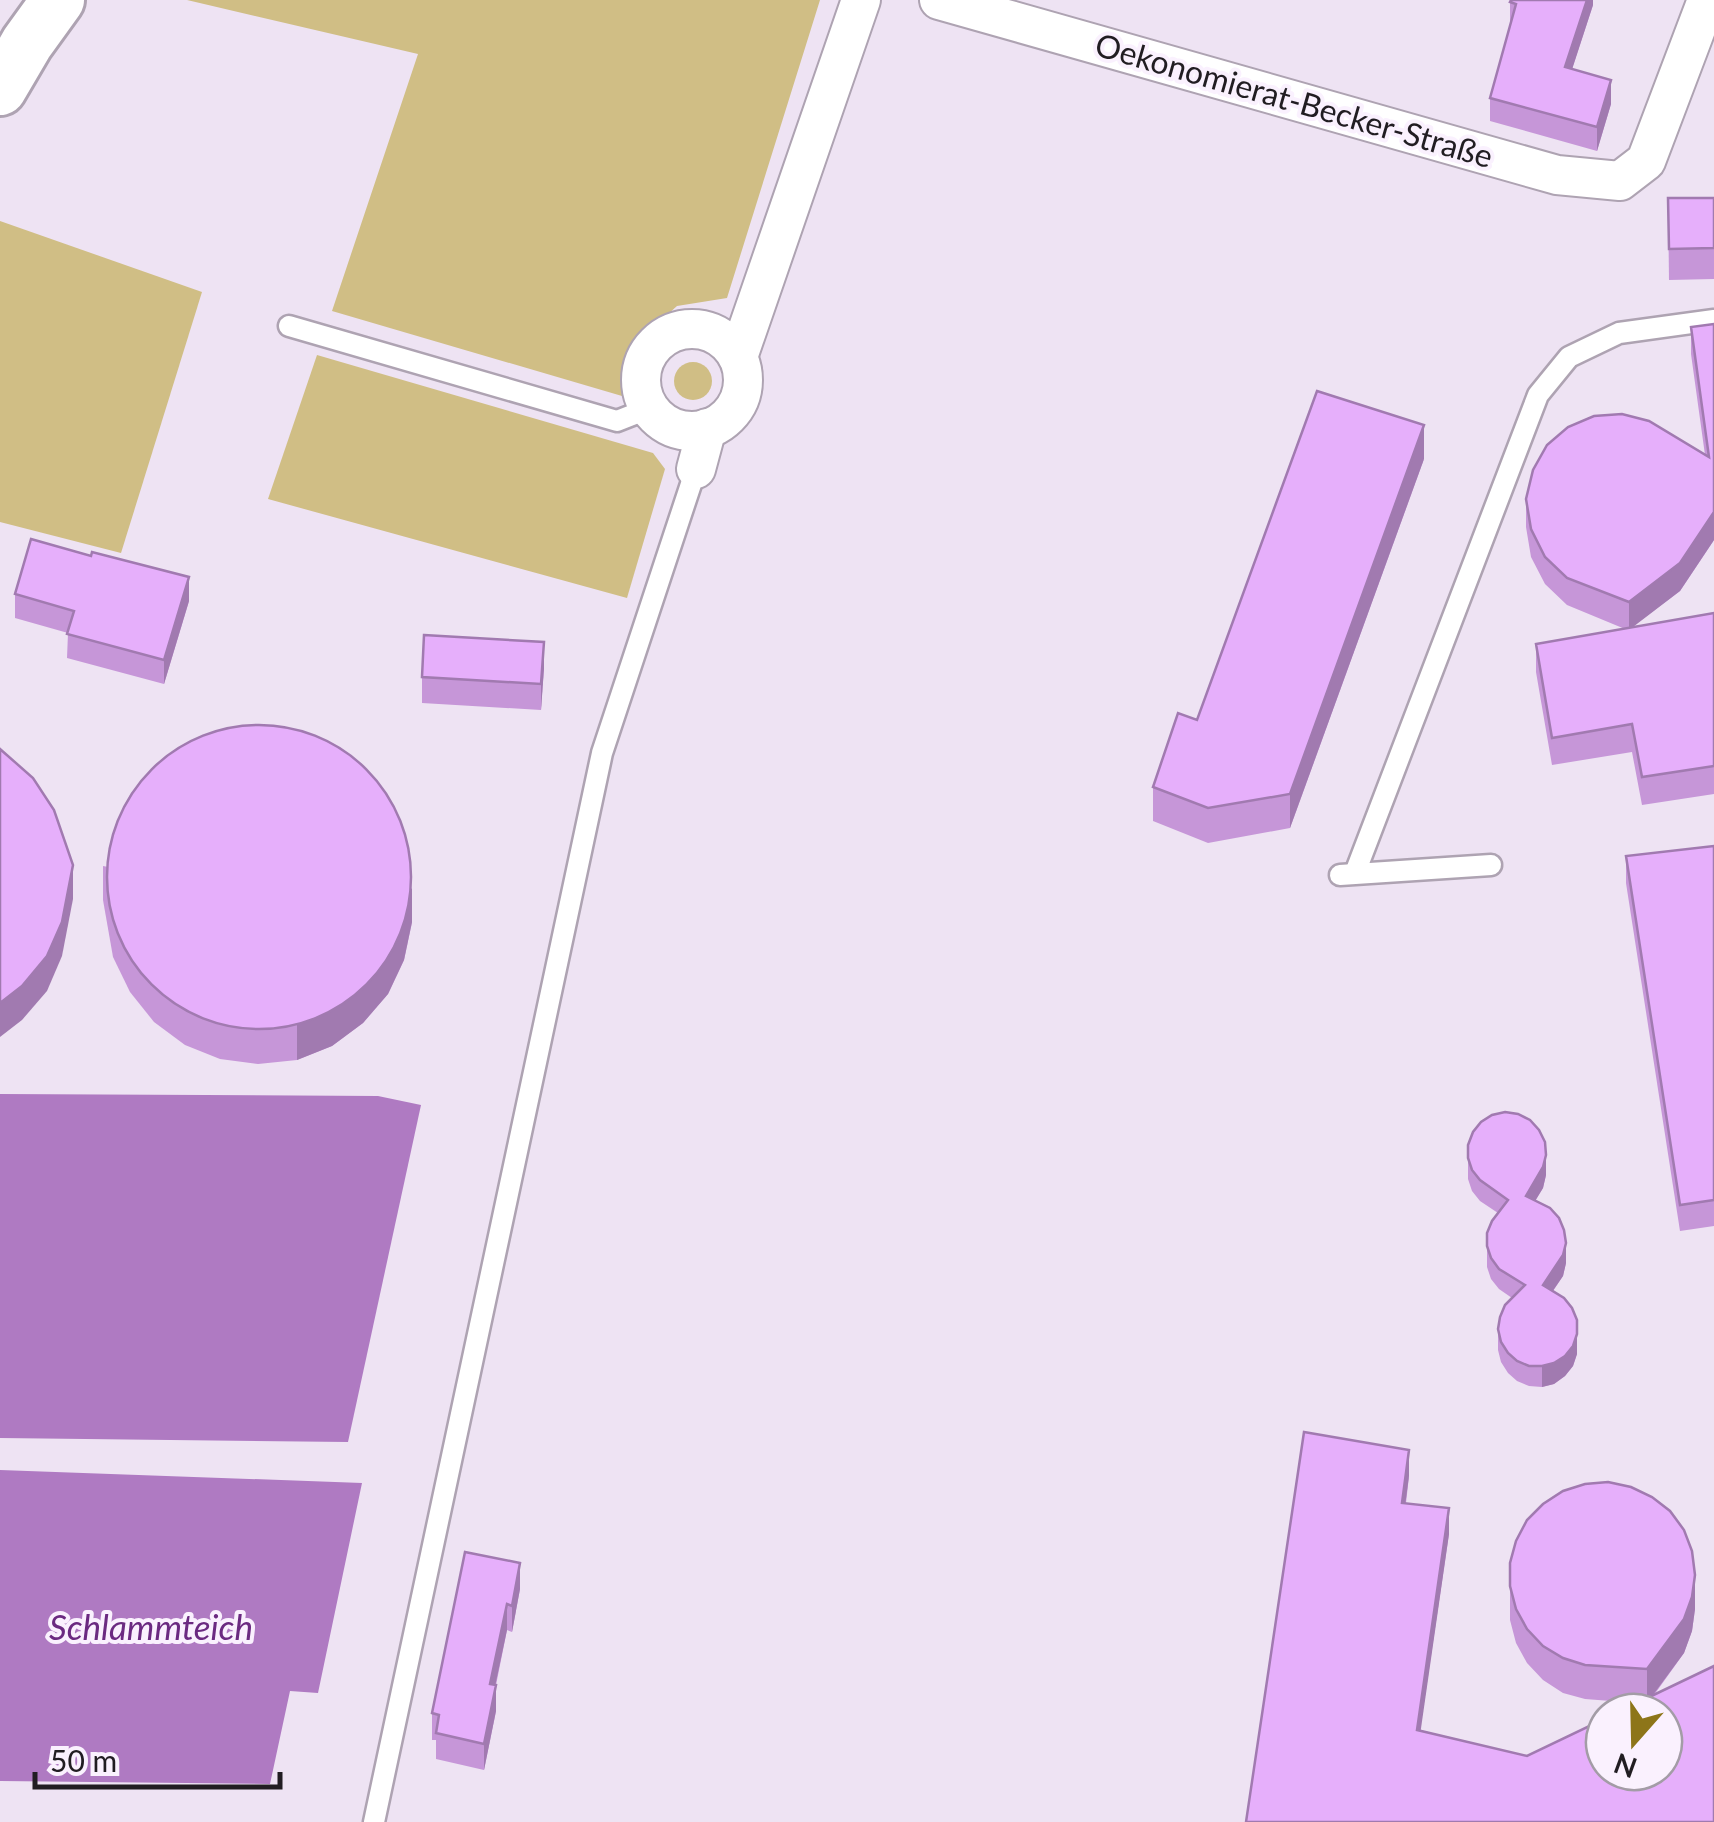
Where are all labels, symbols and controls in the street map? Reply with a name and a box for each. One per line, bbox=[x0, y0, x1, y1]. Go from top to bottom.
street label: Oekonomierat-Becker-Straße bbox=[1091, 24, 1498, 175]
water label: Schlammteich bbox=[49, 1605, 253, 1647]
north arrow bbox=[1584, 1692, 1684, 1792]
scale bar bbox=[35, 1727, 280, 1789]
text: 50 m bbox=[50, 1742, 117, 1778]
text: N bbox=[1609, 1747, 1641, 1786]

